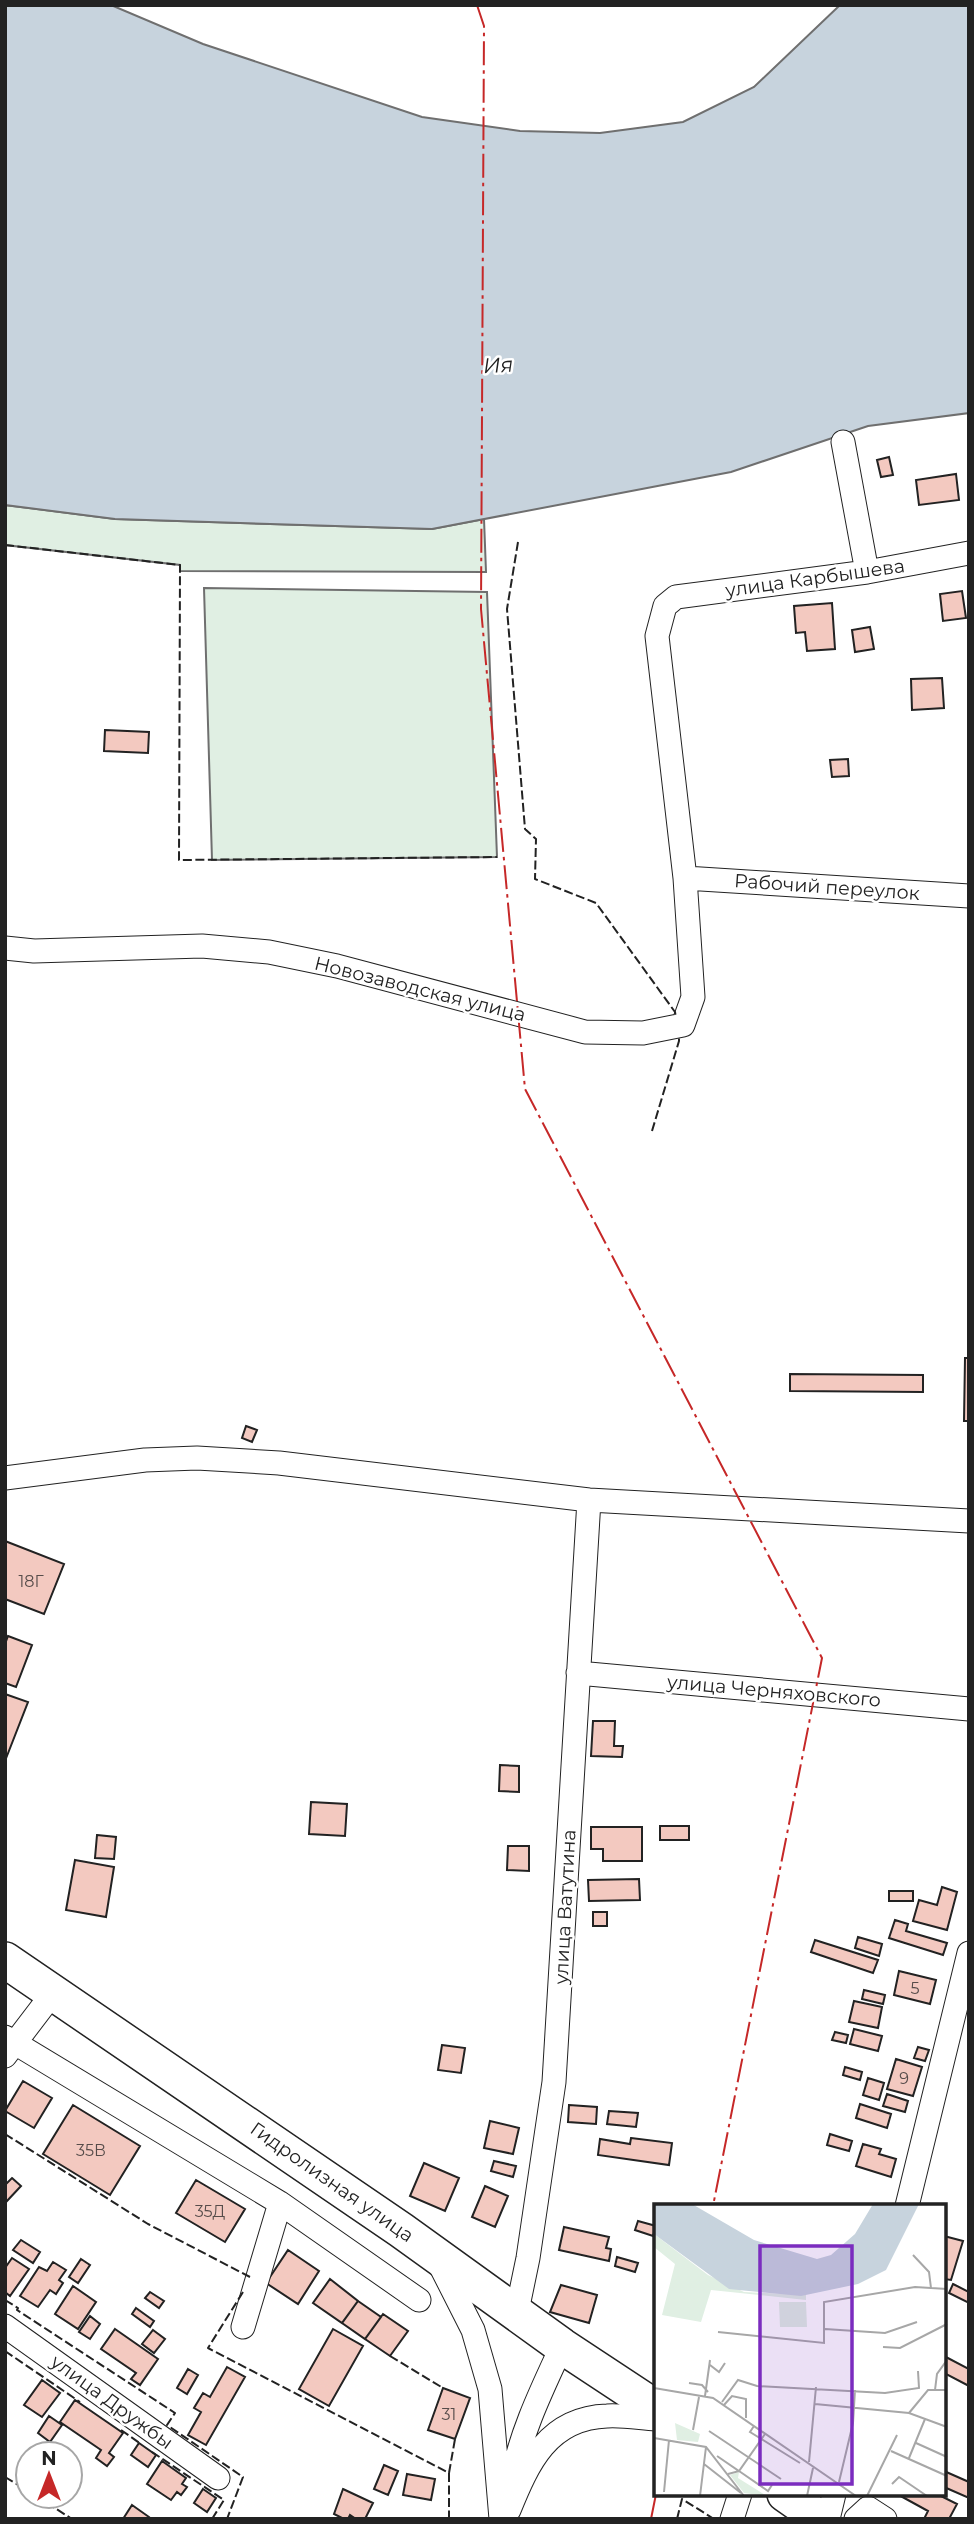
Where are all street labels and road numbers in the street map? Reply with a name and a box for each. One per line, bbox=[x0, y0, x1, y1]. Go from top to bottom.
street label: улица Карбышева bbox=[723, 554, 906, 602]
street label: Рабочий переулок bbox=[734, 869, 920, 905]
street label: Новозаводская улица bbox=[312, 952, 528, 1026]
street label: улица Черняховского bbox=[665, 1670, 882, 1712]
street label: улица Ватутина bbox=[549, 1829, 581, 1986]
street label: Гидролизная улица bbox=[246, 2117, 418, 2247]
street label: улица Дружбы bbox=[46, 2349, 178, 2454]

